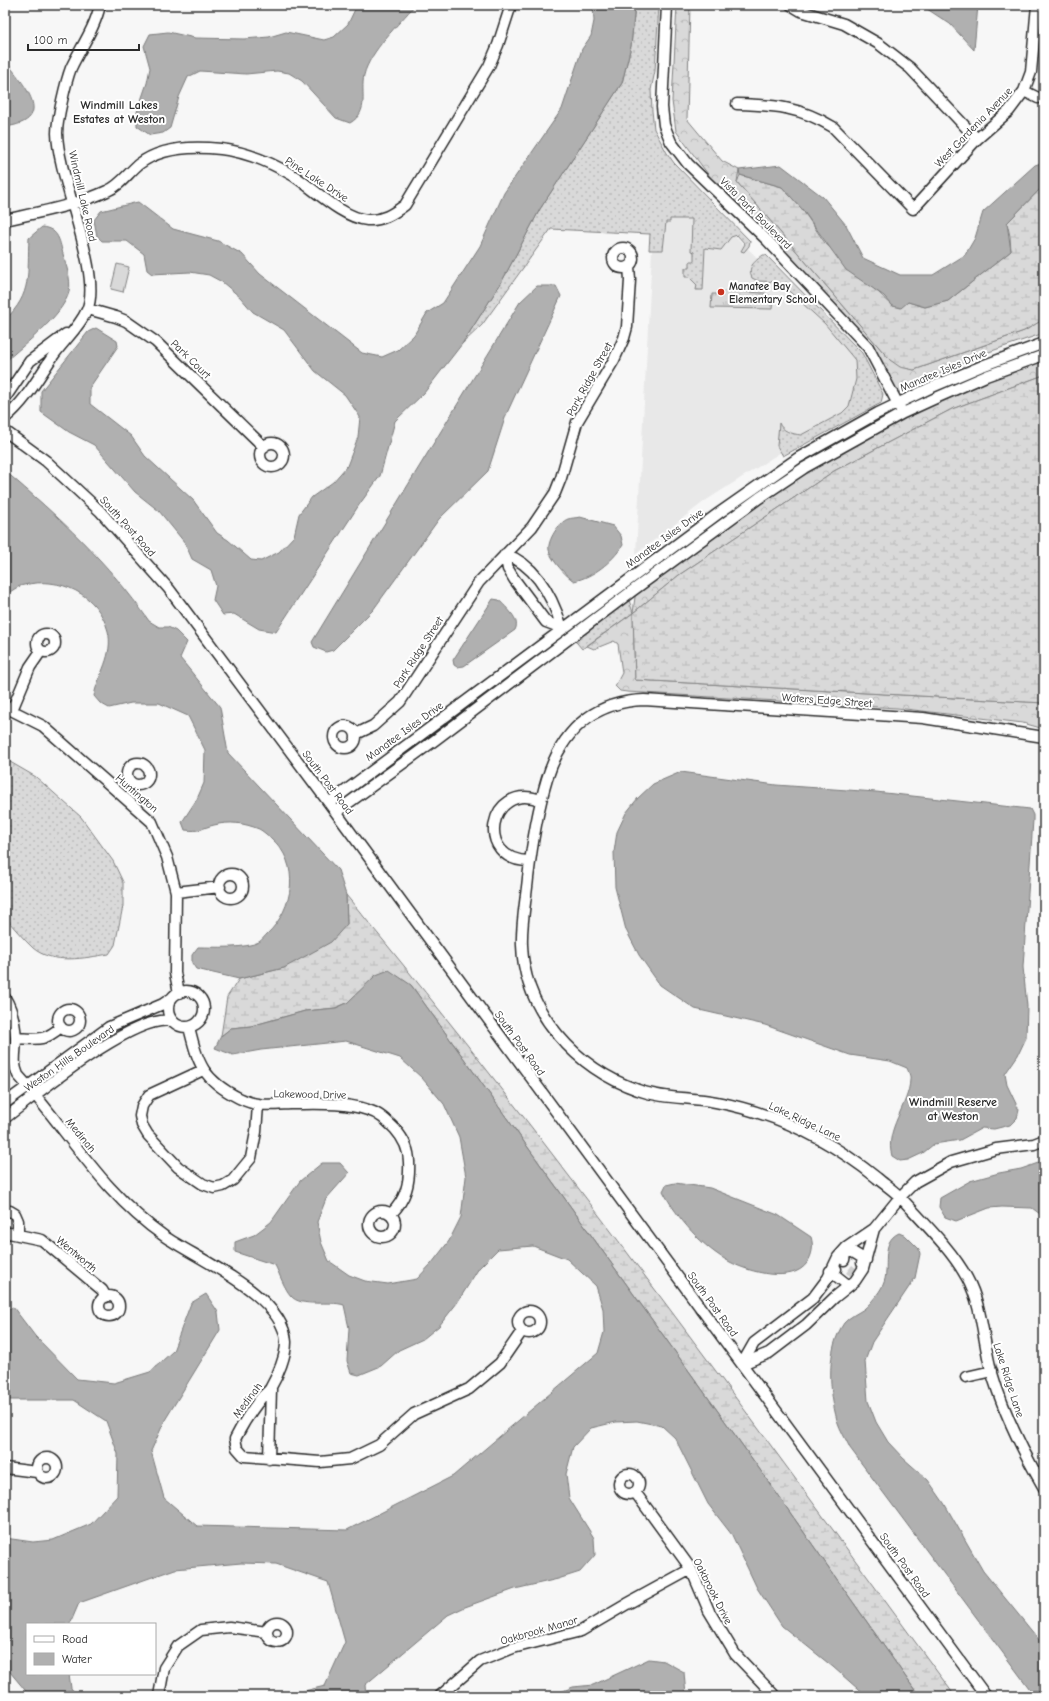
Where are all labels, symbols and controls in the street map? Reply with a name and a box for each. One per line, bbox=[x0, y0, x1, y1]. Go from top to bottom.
scale bar bbox=[28, 26, 139, 52]
text: 100 m bbox=[34, 33, 67, 47]
street label: West Gardenia Avenue bbox=[932, 84, 1015, 170]
district label: Windmill Lakes Estates at Weston bbox=[73, 98, 165, 126]
street label: Windmill Lake Road bbox=[66, 149, 99, 243]
street label: Pine Lake Drive bbox=[283, 154, 351, 205]
street label: Vista Park Boulevard bbox=[717, 175, 794, 252]
place label: Manatee Bay Elementary School bbox=[729, 280, 817, 306]
marker: Manatee Bay Elementary School bbox=[716, 287, 726, 297]
street label: Park Court bbox=[168, 337, 214, 382]
street label: Park Ridge Street bbox=[564, 339, 615, 418]
street label: Manatee Isles Drive bbox=[898, 346, 989, 395]
street label: South Post Road bbox=[97, 493, 158, 559]
street label: Manatee Isles Drive bbox=[623, 506, 706, 571]
street label: Park Ridge Street bbox=[391, 614, 447, 690]
street label: Waters Edge Street bbox=[781, 691, 873, 710]
street label: Manatee Isles Drive bbox=[363, 699, 446, 764]
street label: South Post Road bbox=[299, 748, 356, 817]
street label: Huntington bbox=[113, 771, 161, 815]
street label: South Post Road bbox=[492, 1008, 548, 1078]
street label: Weston Hills Boulevard bbox=[22, 1022, 117, 1094]
street label: Lakewood Drive bbox=[273, 1087, 347, 1102]
district label: Windmill Reserve at Weston bbox=[909, 1095, 997, 1123]
street label: Lake Ridge Lane bbox=[767, 1099, 843, 1144]
street label: Medinah bbox=[63, 1115, 99, 1155]
street label: Wentworth bbox=[54, 1234, 100, 1275]
street label: South Post Road bbox=[685, 1269, 741, 1339]
street label: Lake Ridge Lane bbox=[990, 1341, 1027, 1420]
street label: Medinah bbox=[230, 1380, 265, 1420]
street label: South Post Road bbox=[877, 1530, 933, 1600]
street label: Oakbrook Drive bbox=[690, 1556, 735, 1627]
street label: Oakbrook Manor bbox=[499, 1613, 580, 1648]
legend bbox=[26, 1623, 156, 1675]
text: Road bbox=[62, 1632, 88, 1646]
text: Water bbox=[62, 1652, 92, 1666]

